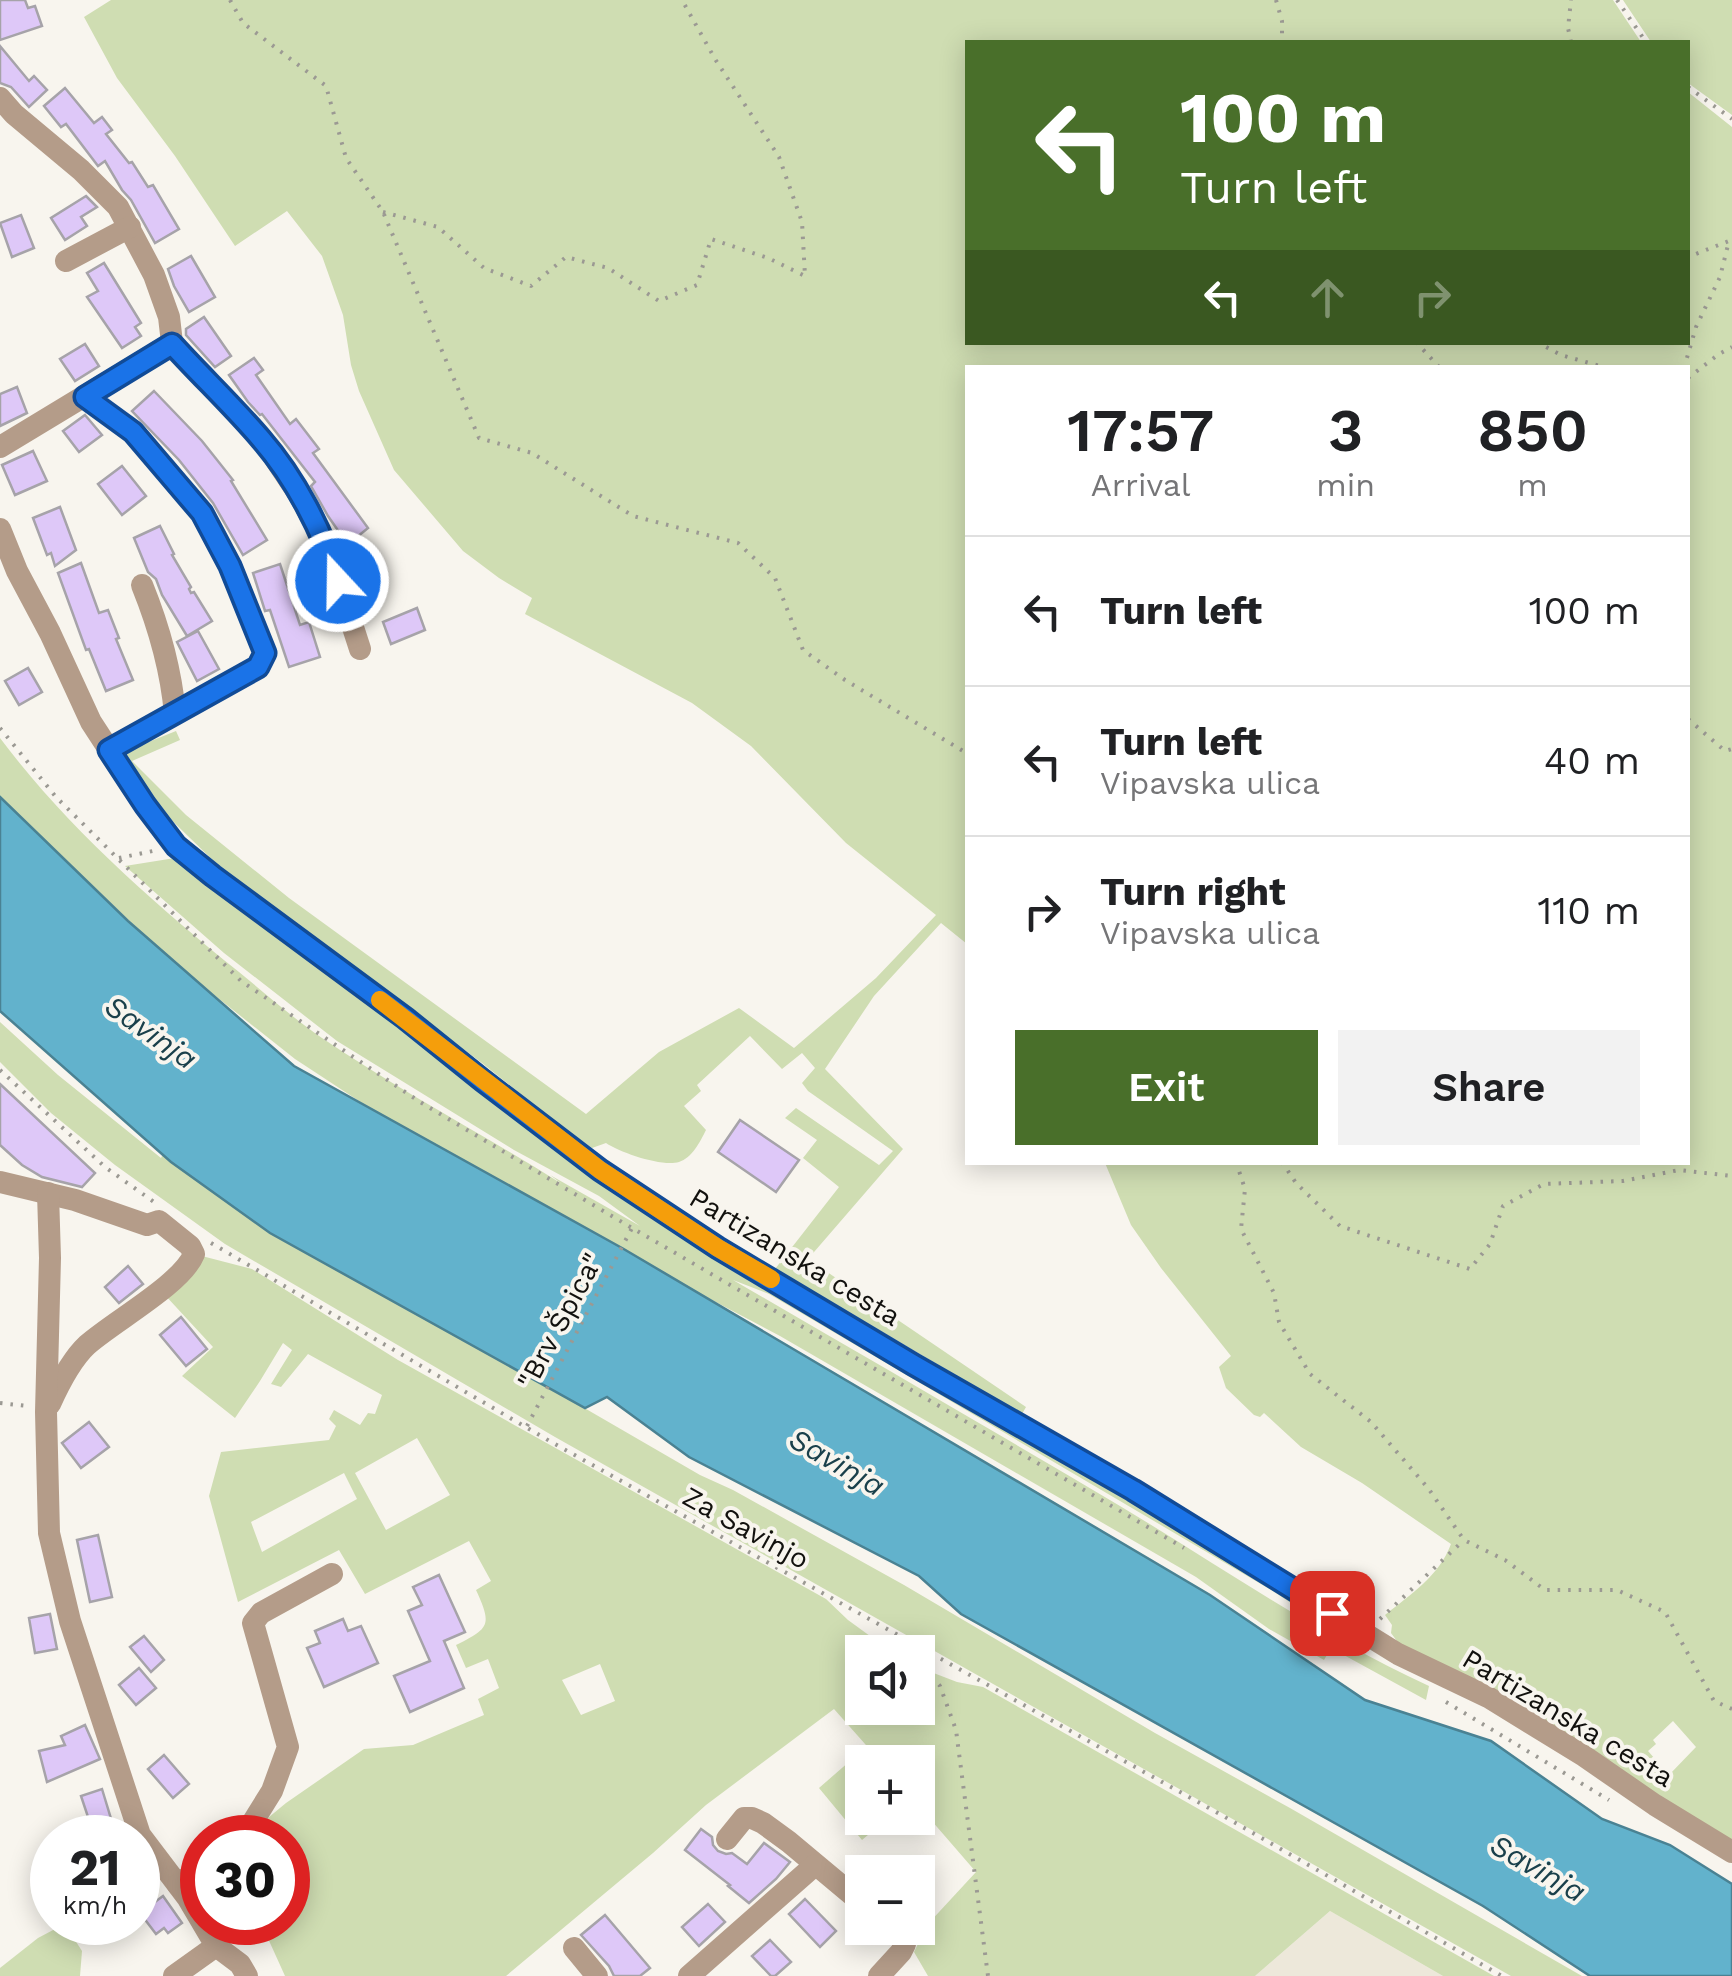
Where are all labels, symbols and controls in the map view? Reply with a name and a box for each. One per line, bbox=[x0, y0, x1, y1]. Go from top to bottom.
text: 100 m bbox=[1180, 77, 1386, 159]
icon: left bbox=[1015, 80, 1145, 210]
text: Turn left bbox=[1180, 161, 1367, 214]
icon: left bbox=[1195, 270, 1250, 325]
icon: ahead bbox=[1300, 270, 1355, 325]
icon: right bbox=[1405, 270, 1460, 325]
text: 17:57 bbox=[1067, 395, 1214, 466]
text: 3 bbox=[1328, 395, 1363, 466]
text: 850 bbox=[1477, 395, 1588, 466]
text: Arrival bbox=[1091, 466, 1191, 504]
text: min bbox=[1316, 466, 1375, 504]
text: m bbox=[1517, 466, 1548, 504]
position arrow bbox=[286, 529, 390, 633]
icon: left bbox=[1015, 584, 1070, 639]
text: Turn left bbox=[1100, 589, 1262, 633]
text: 100 m bbox=[1529, 589, 1640, 633]
text: Turn left bbox=[1100, 720, 1262, 764]
icon: left bbox=[1015, 734, 1070, 789]
text: 40 m bbox=[1544, 739, 1640, 783]
text: Vipavska ulica bbox=[1100, 764, 1320, 802]
text: Turn right bbox=[1100, 870, 1286, 914]
icon: right bbox=[1015, 884, 1070, 939]
text: 110 m bbox=[1538, 889, 1640, 933]
text: Vipavska ulica bbox=[1100, 914, 1320, 952]
water label: Savinja bbox=[98, 988, 204, 1076]
button: Exit bbox=[1015, 1030, 1318, 1145]
button: Share bbox=[1338, 1030, 1640, 1145]
street label: Partizanska cesta bbox=[684, 1181, 907, 1333]
street label: "Brv Špica" bbox=[511, 1248, 609, 1394]
water label: Savinja bbox=[783, 1421, 891, 1503]
street label: Za Savinjo bbox=[677, 1480, 815, 1576]
pin bbox=[1290, 1571, 1375, 1656]
icon: arrive bbox=[1305, 1586, 1360, 1641]
map controls bbox=[845, 1635, 935, 1945]
button: sound bbox=[845, 1635, 935, 1725]
street label: Partizanska cesta bbox=[1457, 1642, 1680, 1794]
button: + bbox=[845, 1745, 935, 1835]
speed limit sign: 30 bbox=[180, 1815, 310, 1945]
water label: Savinja bbox=[1484, 1827, 1592, 1909]
text: 21 bbox=[69, 1838, 121, 1897]
button: − bbox=[845, 1855, 935, 1945]
text: km/h bbox=[63, 1891, 127, 1920]

